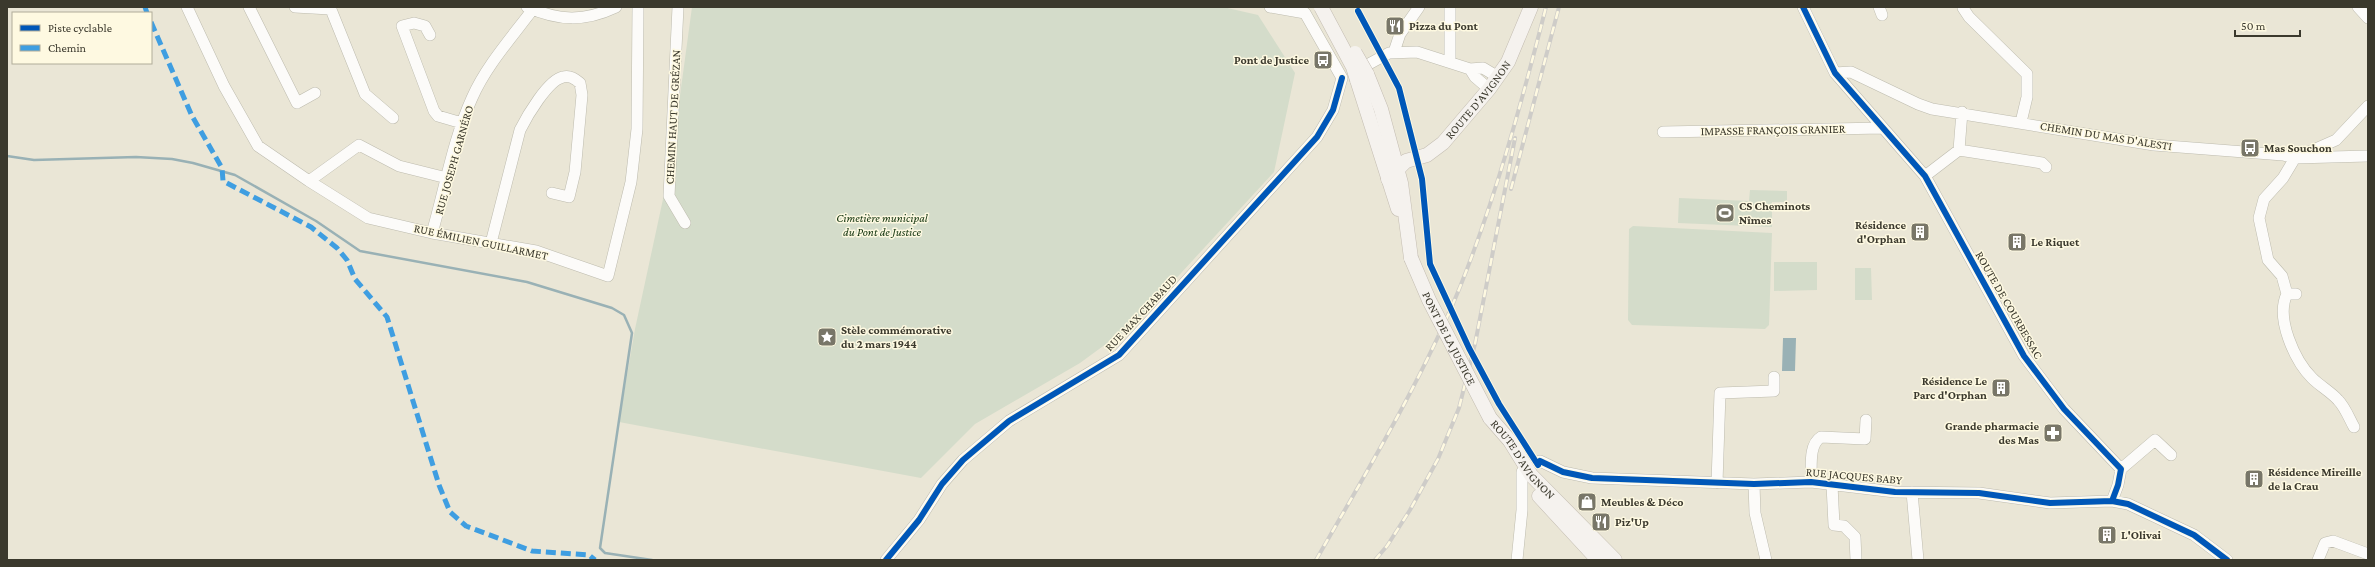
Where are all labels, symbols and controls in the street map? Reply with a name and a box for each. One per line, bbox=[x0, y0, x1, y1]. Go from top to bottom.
legend bbox=[12, 12, 152, 64]
scale bar bbox=[2235, 12, 2300, 38]
restaurant icon: Pizza du Pont bbox=[1384, 15, 1406, 37]
place label: Pizza du Pont bbox=[1409, 19, 1479, 33]
text: 50 m bbox=[2241, 19, 2266, 33]
text: Piste cyclable bbox=[48, 21, 112, 35]
text: Chemin bbox=[48, 41, 87, 55]
street label: CHEMIN HAUT DE GRÉZAN bbox=[662, 49, 684, 185]
bus stop icon: Pont de Justice bbox=[1312, 49, 1334, 71]
place label: Pont de Justice bbox=[1234, 53, 1309, 67]
street label: ROUTE D'AVIGNON bbox=[1442, 58, 1514, 142]
street label: RUE JOSEPH GARNÉRO bbox=[432, 104, 476, 216]
street label: CHEMIN DU MAS D'ALESTI bbox=[2039, 119, 2173, 153]
street label: IMPASSE FRANÇOIS GRANIER bbox=[1700, 122, 1846, 138]
bus stop icon: Mas Souchon bbox=[2239, 137, 2261, 159]
place label: Mas Souchon bbox=[2264, 141, 2332, 155]
place label: CS Cheminots Nîmes bbox=[1739, 199, 1810, 227]
sports icon: CS Cheminots Nîmes bbox=[1714, 202, 1736, 224]
park label: Cimetière municipal du Pont de Justice bbox=[836, 211, 929, 239]
place label: Résidence d'Orphan bbox=[1855, 218, 1906, 246]
street label: RUE ÉMILIEN GUILLARMET bbox=[413, 221, 550, 263]
building icon: Résidence d'Orphan bbox=[1909, 221, 1931, 243]
building icon: Le Riquet bbox=[2006, 231, 2028, 253]
place label: Le Riquet bbox=[2031, 235, 2080, 249]
street label: ROUTE DE COURBESSAC bbox=[1972, 249, 2046, 361]
street label: RUE MAX CHABAUD bbox=[1102, 272, 1180, 354]
street label: PONT DE LA JUSTICE bbox=[1419, 290, 1479, 388]
place label: Stèle commémorative du 2 mars 1944 bbox=[841, 323, 952, 351]
place icon: Stèle commémorative du 2 mars 1944 bbox=[816, 326, 838, 348]
place label: Résidence Le Parc d'Orphan bbox=[1913, 374, 1987, 402]
building icon: Résidence Le Parc d'Orphan bbox=[1990, 377, 2012, 399]
street label: ROUTE D'AVIGNON bbox=[1488, 417, 1558, 502]
place label: Grande pharmacie des Mas bbox=[1945, 419, 2039, 447]
pharmacy icon: Grande pharmacie des Mas bbox=[2042, 422, 2064, 444]
street label: RUE JACQUES BABY bbox=[1805, 465, 1903, 487]
place label: Résidence Mireille de la Crau bbox=[2268, 465, 2362, 493]
building icon: Résidence Mireille de la Crau bbox=[2243, 468, 2265, 490]
shop icon: Meubles & Déco bbox=[1576, 491, 1598, 513]
place label: Meubles & Déco bbox=[1601, 495, 1683, 509]
restaurant icon: Piz'Up bbox=[1590, 511, 1612, 533]
place label: Piz'Up bbox=[1615, 515, 1649, 529]
building icon: L'Olivai bbox=[2096, 524, 2118, 546]
place label: L'Olivai bbox=[2121, 528, 2162, 542]

